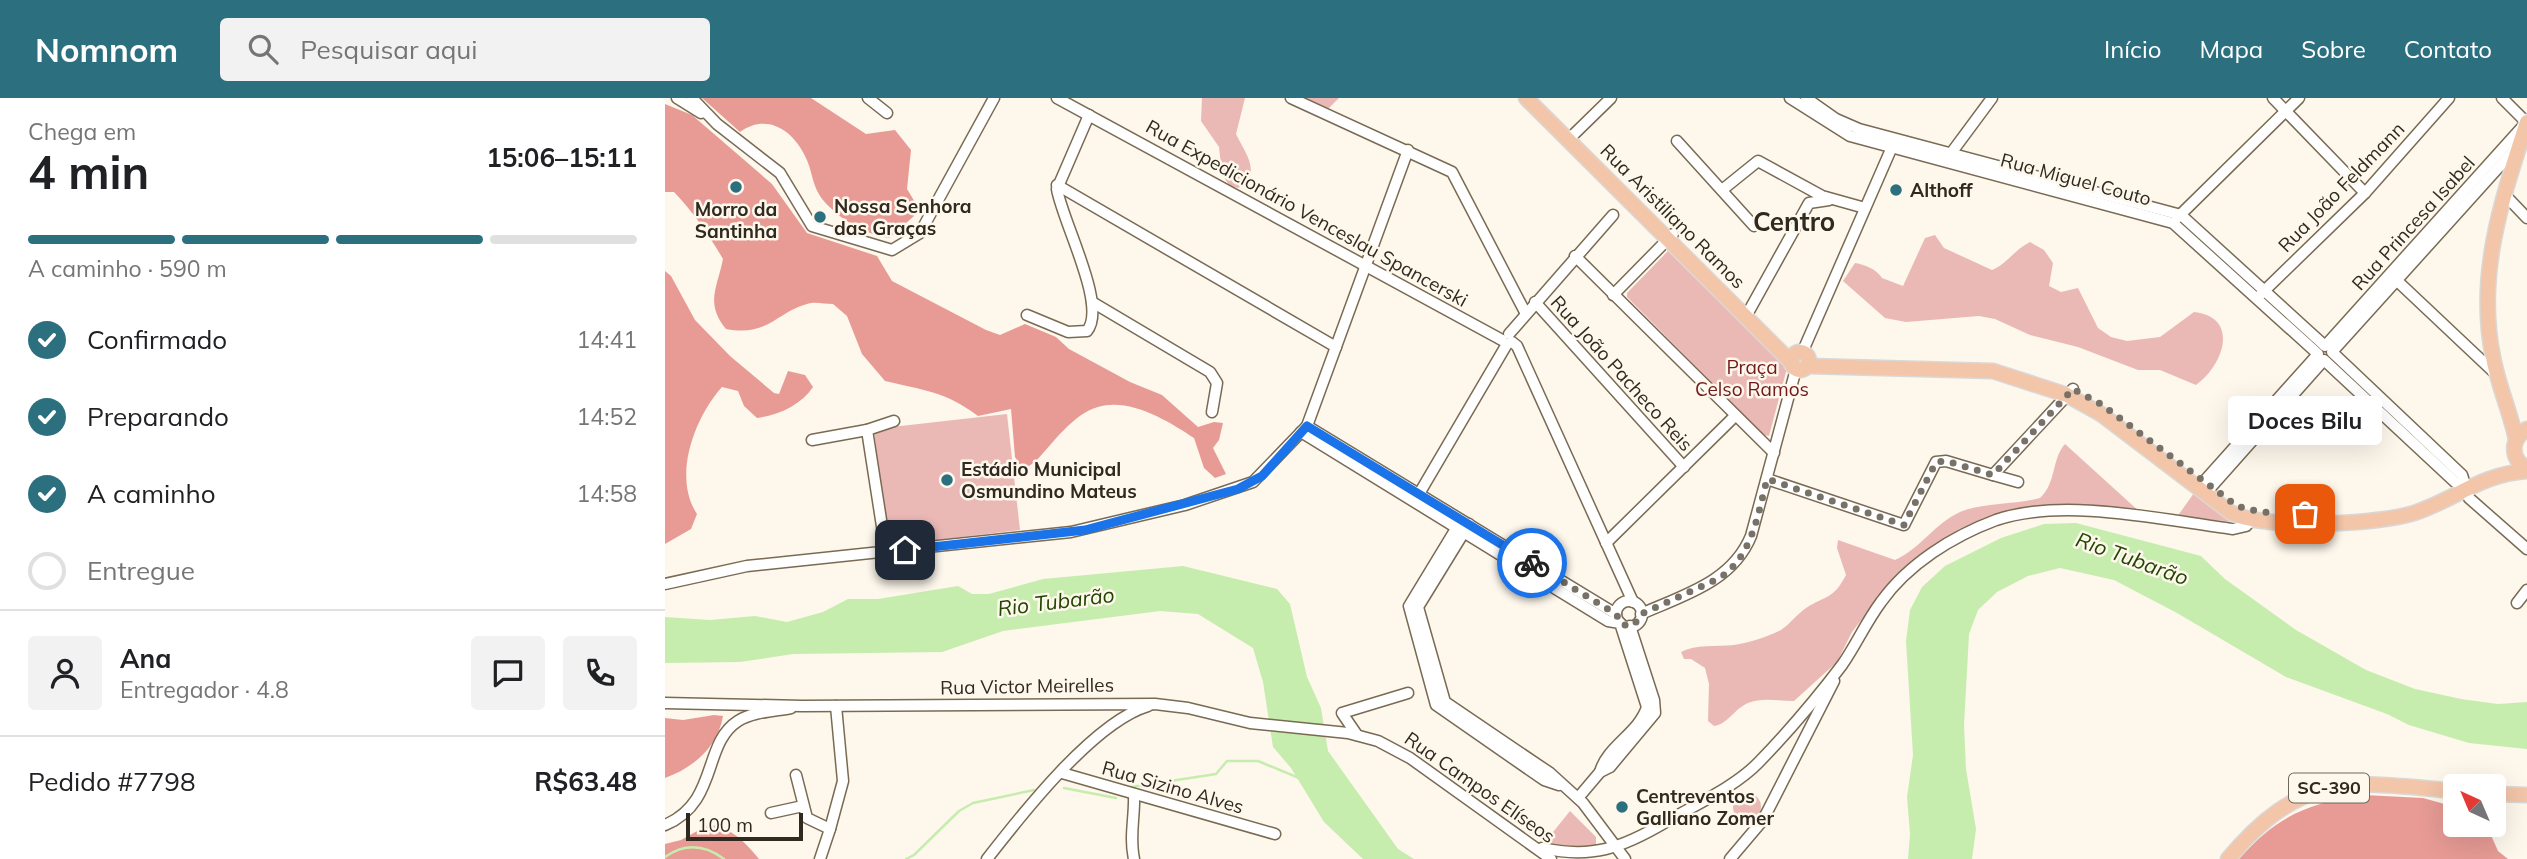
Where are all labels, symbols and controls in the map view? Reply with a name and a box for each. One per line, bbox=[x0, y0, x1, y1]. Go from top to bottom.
search box bbox=[220, 18, 710, 81]
text: Nomnom bbox=[35, 29, 178, 70]
icon: search bbox=[244, 30, 282, 68]
text: Pesquisar aqui bbox=[300, 33, 478, 66]
text: Início bbox=[2104, 34, 2161, 64]
text: Mapa bbox=[2199, 34, 2263, 64]
text: Sobre bbox=[2301, 34, 2366, 64]
text: Contato bbox=[2404, 34, 2492, 64]
street label: Rua Expedicionário Venceslau Spancerski bbox=[1142, 114, 1472, 312]
text: Chega em bbox=[28, 117, 136, 146]
street label: Rua João Feldmann bbox=[2273, 117, 2409, 257]
street label: Rua Aristiliano Ramos bbox=[1595, 138, 1751, 294]
text: 15:06–15:11 bbox=[486, 141, 637, 174]
text: 4 min bbox=[28, 143, 149, 201]
street label: Rua Miguel Couto bbox=[1998, 147, 2154, 211]
street label: Rua Princesa Isabel bbox=[2346, 151, 2480, 295]
place label: Althoff bbox=[1910, 178, 1974, 202]
marker: Morro da Santinha bbox=[728, 179, 744, 195]
marker: Althoff bbox=[1888, 182, 1904, 198]
place label: Nossa Senhora das Graças bbox=[834, 194, 972, 240]
place label: Morro da Santinha bbox=[695, 197, 777, 243]
district label: Centro bbox=[1753, 205, 1835, 238]
marker: Nossa Senhora das Graças bbox=[812, 209, 828, 225]
text: A caminho · 590 m bbox=[28, 254, 227, 283]
street label: Rua João Pacheco Reis bbox=[1546, 290, 1698, 456]
icon: check bbox=[28, 321, 66, 359]
text: Confirmado bbox=[87, 323, 227, 356]
text: 14:41 bbox=[577, 325, 637, 354]
park label: Praça Celso Ramos bbox=[1695, 355, 1809, 401]
callout: Doces Bilu bbox=[2228, 395, 2382, 444]
icon: check bbox=[28, 398, 66, 436]
text: Preparando bbox=[87, 400, 229, 433]
text: 14:52 bbox=[577, 402, 637, 431]
text: Doces Bilu bbox=[2248, 406, 2362, 435]
place label: Estádio Municipal Osmundino Mateus bbox=[961, 457, 1137, 503]
marker: Estádio Municipal Osmundino Mateus bbox=[939, 472, 955, 488]
icon: check bbox=[28, 475, 66, 513]
text: A caminho bbox=[87, 477, 216, 510]
text: 14:58 bbox=[577, 479, 637, 508]
pin bbox=[2275, 484, 2335, 544]
icon: bag bbox=[2286, 495, 2324, 533]
pin bbox=[875, 520, 935, 580]
water label: Rio Tubarão bbox=[2073, 526, 2192, 590]
courier bbox=[1497, 528, 1567, 598]
icon: home bbox=[886, 531, 924, 569]
icon: bike bbox=[1513, 544, 1551, 582]
text: Entregue bbox=[87, 554, 195, 587]
water label: Rio Tubarão bbox=[996, 581, 1116, 621]
button: person bbox=[28, 636, 102, 710]
button: chat bbox=[471, 636, 545, 710]
button: phone bbox=[563, 636, 637, 710]
text: Ana bbox=[120, 642, 171, 675]
street label: Rua Victor Meirelles bbox=[940, 672, 1114, 700]
text: Entregador · 4.8 bbox=[120, 675, 289, 704]
street label: Rua Campos Elíseos bbox=[1400, 726, 1560, 848]
street label: Rua Sizino Alves bbox=[1099, 755, 1247, 819]
text: Pedido #7798 bbox=[28, 765, 196, 798]
text: R$63.48 bbox=[534, 765, 637, 798]
road number: SC-390 bbox=[2289, 774, 2369, 802]
north arrow bbox=[2443, 774, 2506, 836]
map controls bbox=[2443, 774, 2506, 837]
place label: Centreventos Galliano Zomer bbox=[1636, 784, 1774, 830]
marker: Centreventos Galliano Zomer bbox=[1614, 799, 1630, 815]
scale bar bbox=[686, 810, 803, 842]
text: 100 m bbox=[697, 813, 753, 837]

